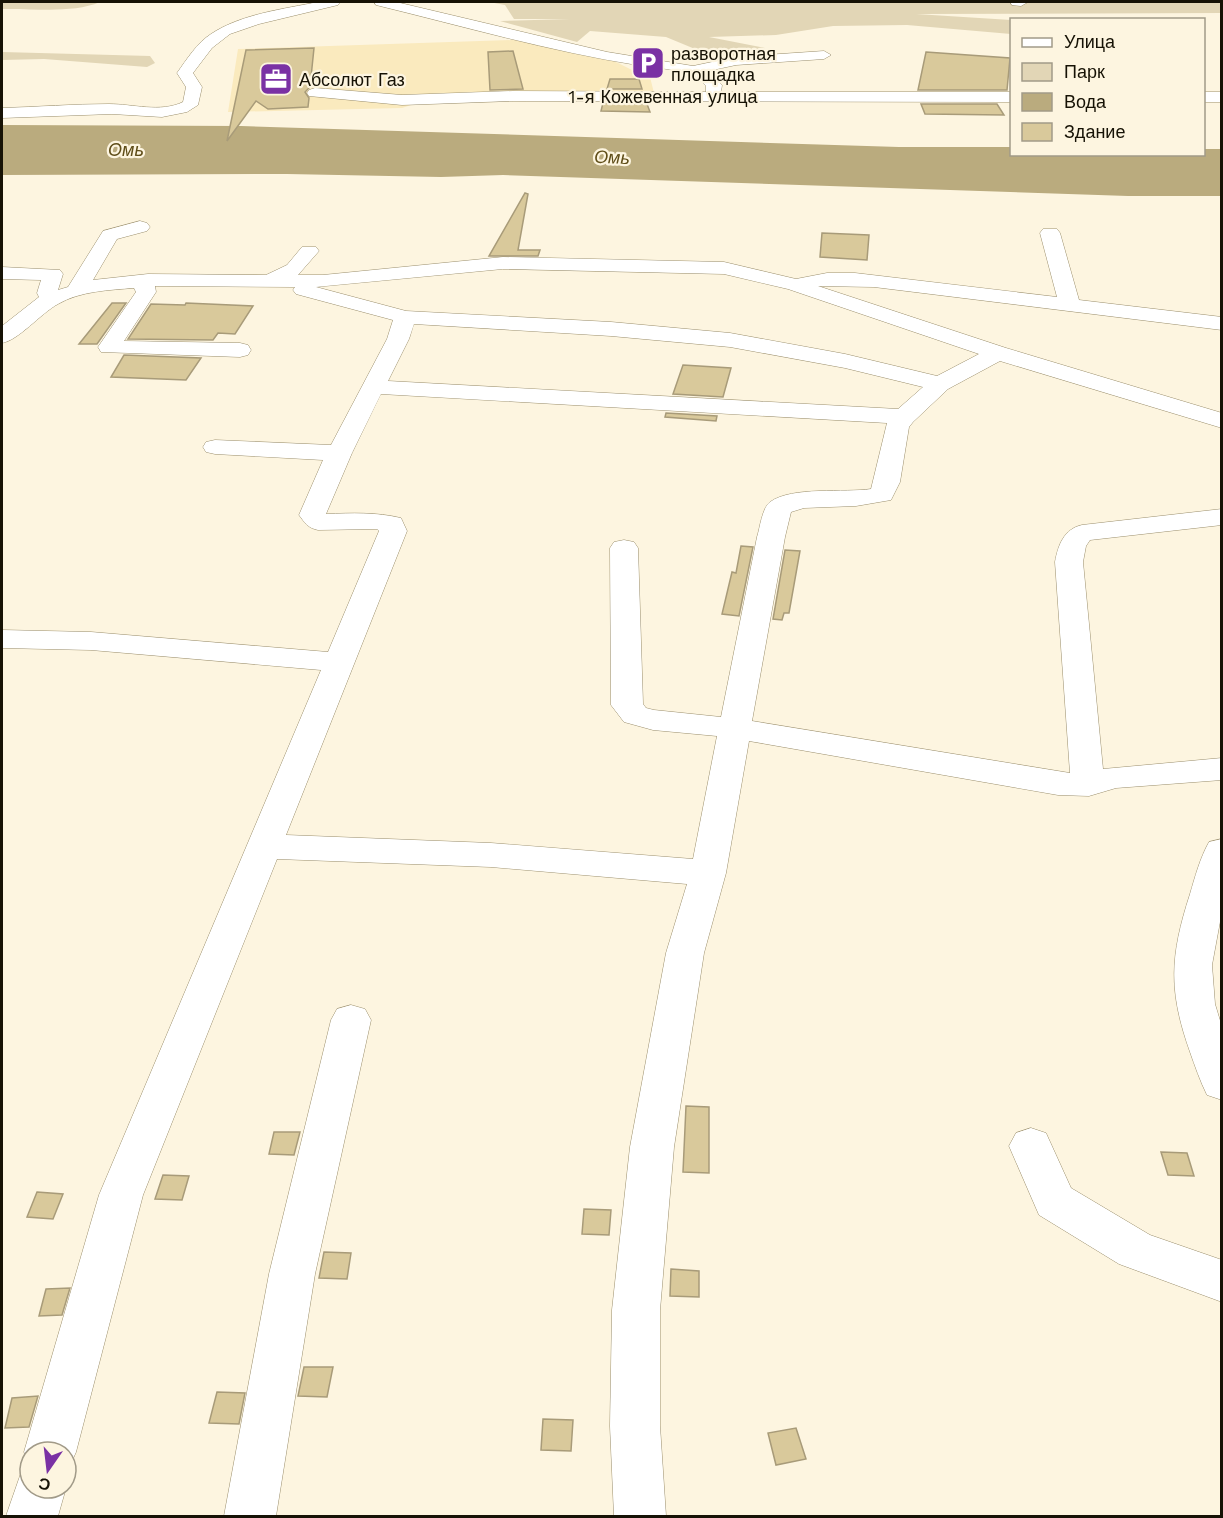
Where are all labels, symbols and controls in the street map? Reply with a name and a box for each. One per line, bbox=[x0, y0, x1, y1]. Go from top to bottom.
legend bbox=[1010, 18, 1205, 156]
text: Улица bbox=[1064, 31, 1116, 52]
place label: разворотная площадка bbox=[671, 43, 776, 85]
parking icon: разворотная площадка bbox=[630, 45, 666, 81]
office icon: Абсолют Газ bbox=[258, 61, 294, 97]
text: Парк bbox=[1064, 61, 1105, 82]
place label: Абсолют Газ bbox=[299, 69, 405, 90]
street label: 1-я Кожевенная улица bbox=[568, 86, 759, 107]
text: Вода bbox=[1064, 91, 1107, 112]
text: Здание bbox=[1064, 121, 1125, 142]
water label: Омь bbox=[108, 139, 144, 160]
water label: Омь bbox=[594, 146, 630, 168]
north arrow bbox=[18, 1440, 78, 1500]
text: С bbox=[36, 1473, 52, 1495]

